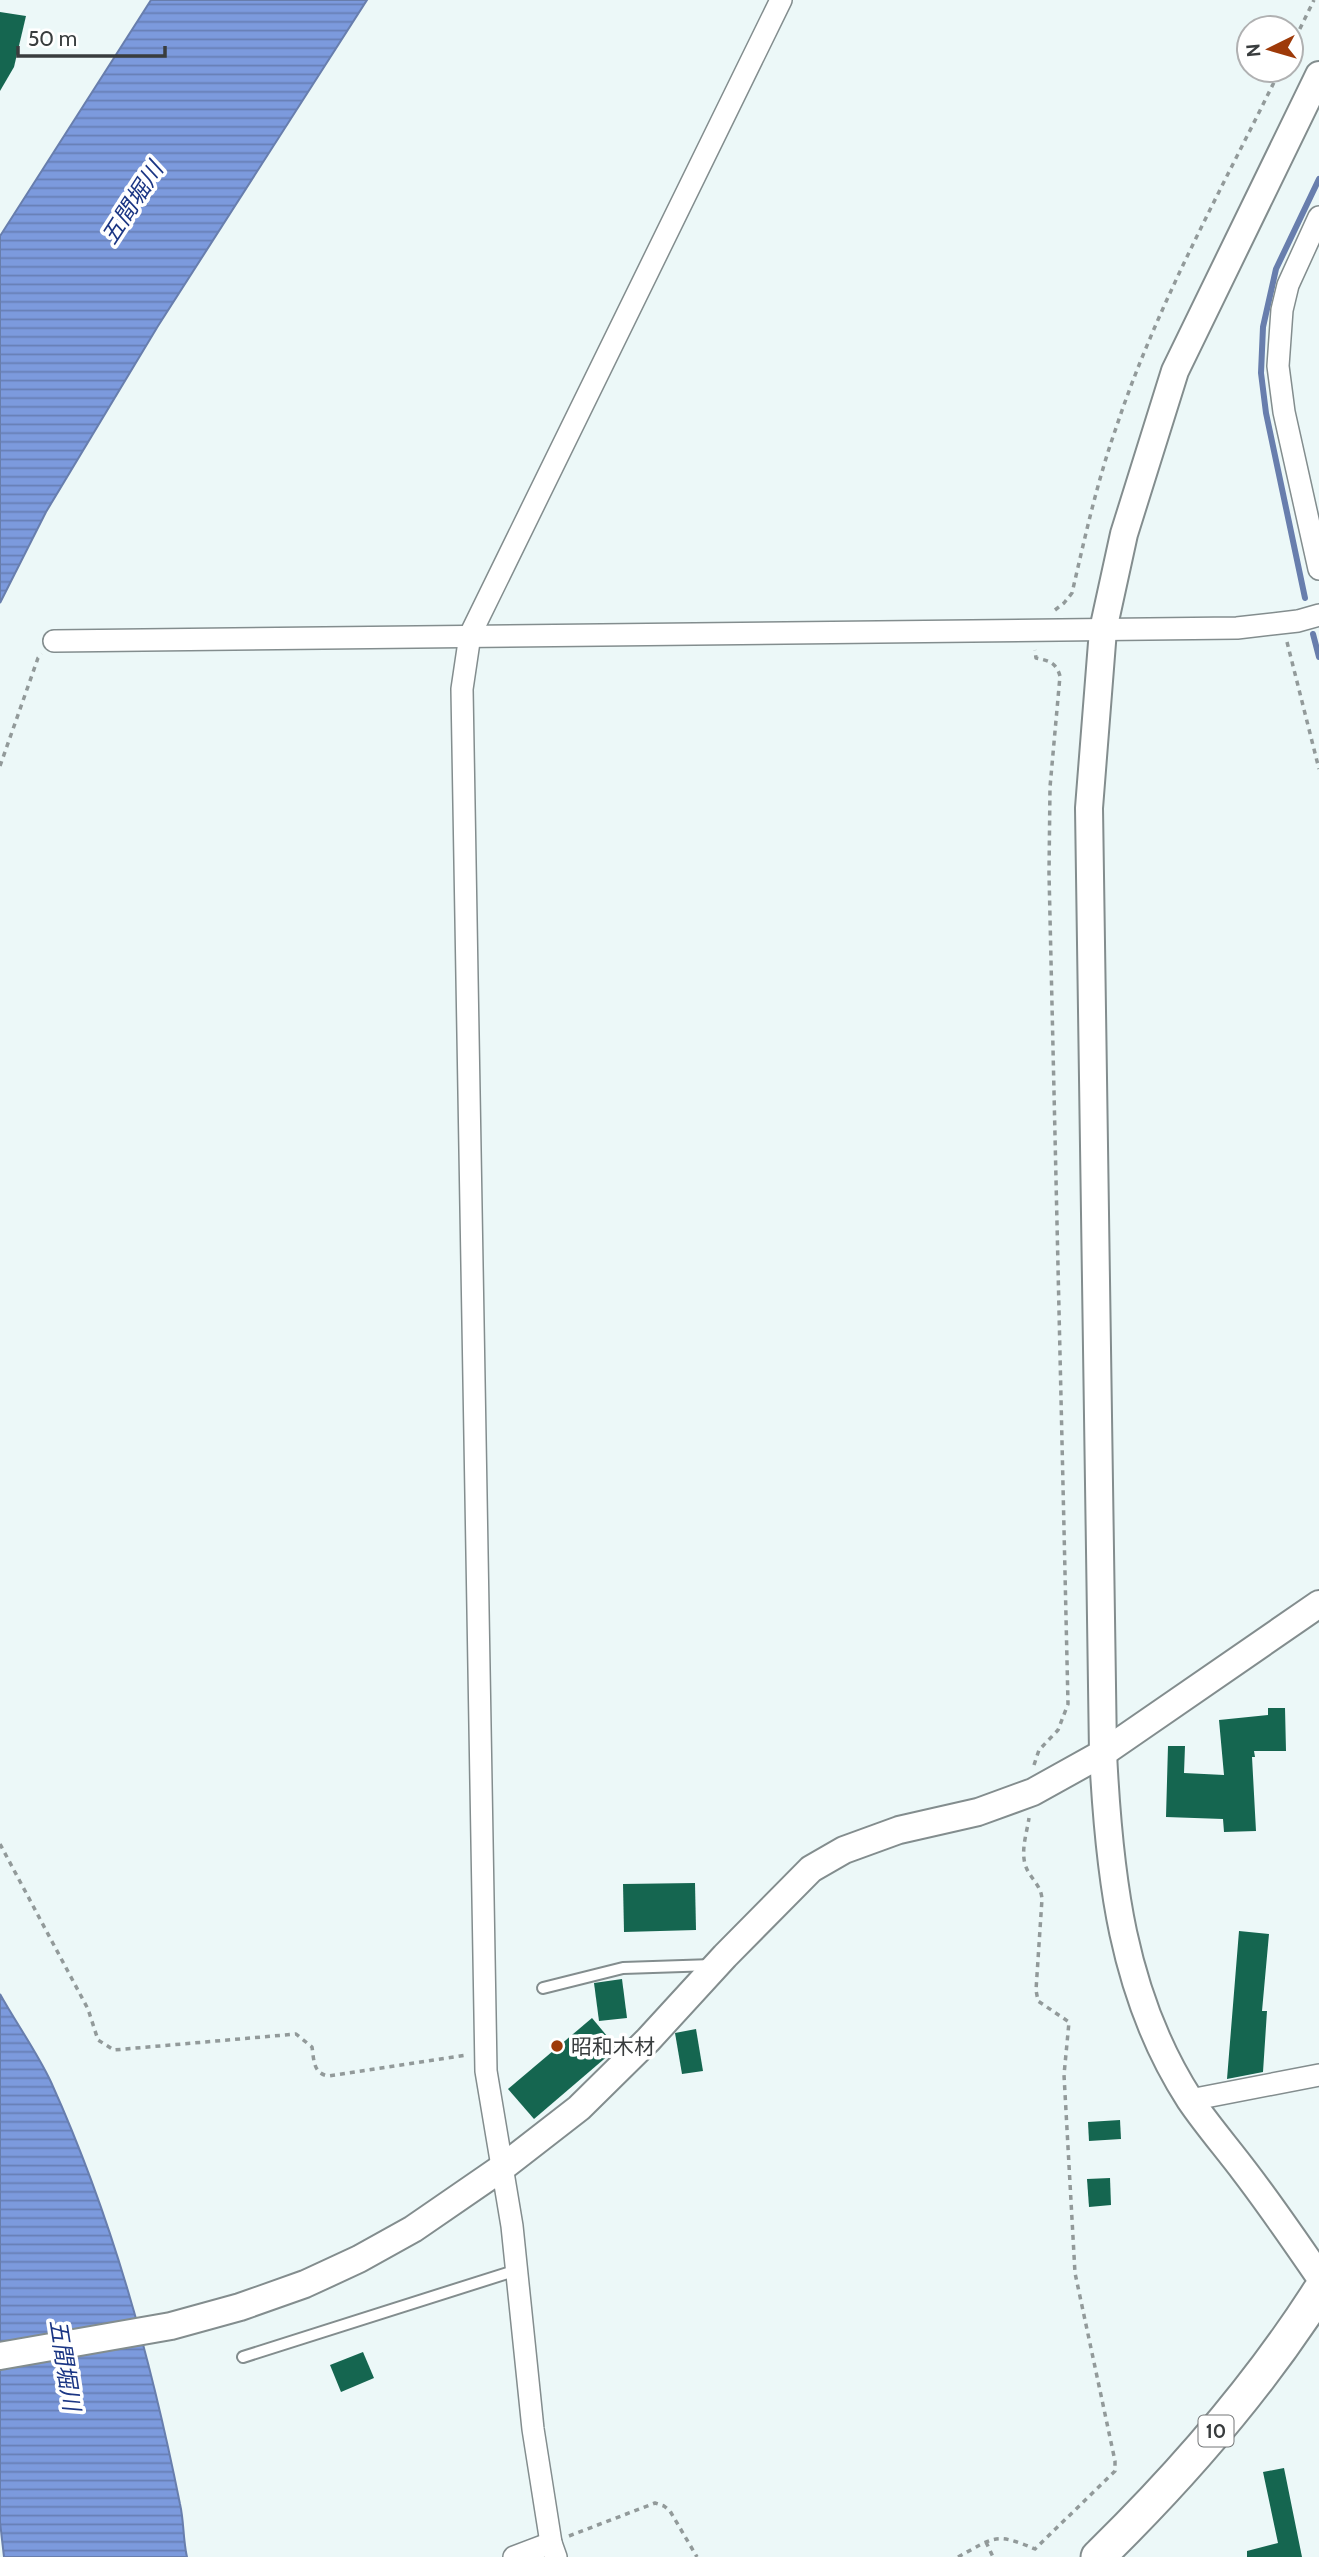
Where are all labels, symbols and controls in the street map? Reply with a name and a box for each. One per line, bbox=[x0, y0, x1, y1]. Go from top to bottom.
scale bar bbox=[18, 14, 164, 58]
north arrow bbox=[1235, 14, 1305, 84]
text: 50 m bbox=[28, 26, 77, 51]
text: N bbox=[1242, 43, 1266, 58]
water label: 五間堀川 bbox=[95, 154, 170, 249]
place label: 昭和木材 bbox=[571, 2034, 655, 2059]
marker: 昭和木材 bbox=[549, 2038, 565, 2054]
water label: 五間堀川 bbox=[44, 2317, 86, 2416]
road number: 10 bbox=[1198, 2416, 1234, 2446]

